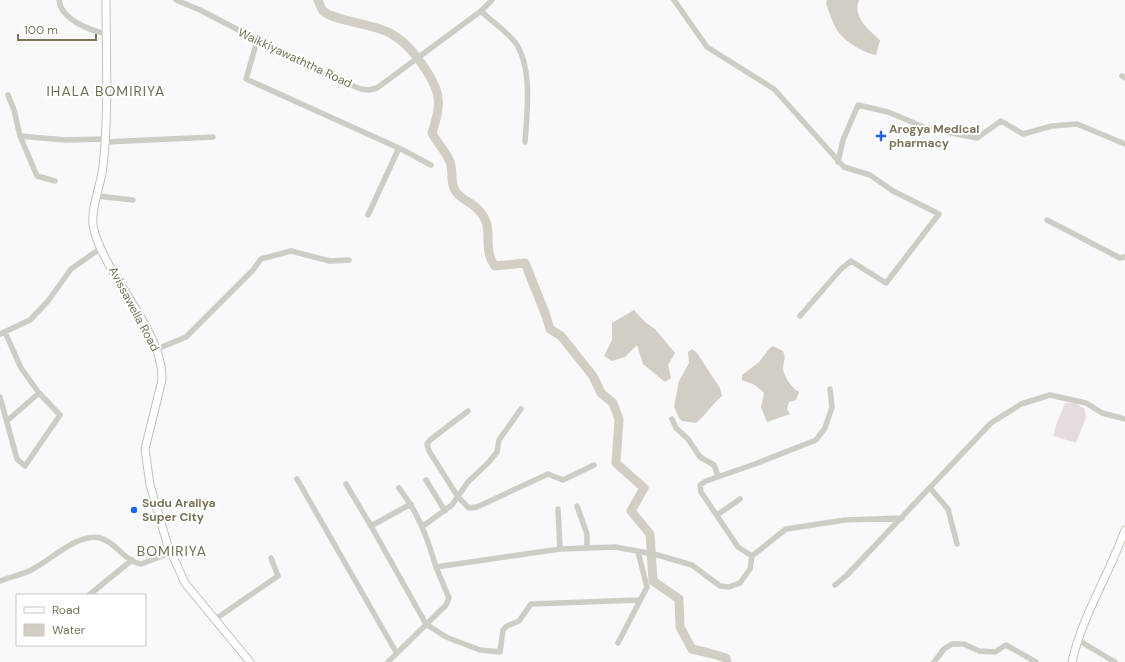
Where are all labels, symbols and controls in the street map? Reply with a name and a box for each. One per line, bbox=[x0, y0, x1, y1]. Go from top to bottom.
scale bar bbox=[18, 16, 96, 42]
text: 100 m bbox=[24, 22, 58, 38]
street label: Waikkiyawaththa Road bbox=[235, 24, 355, 92]
district label: IHALA BOMIRIYA bbox=[47, 82, 165, 100]
place label: Arogya Medical pharmacy bbox=[889, 121, 980, 151]
marker: Arogya Medical pharmacy bbox=[876, 131, 886, 141]
street label: Avissawella Road bbox=[105, 264, 163, 354]
place label: Sudu Araliya Super City bbox=[142, 495, 215, 525]
marker: Sudu Araliya Super City bbox=[129, 505, 139, 515]
district label: BOMIRIYA bbox=[137, 542, 207, 560]
legend bbox=[16, 594, 146, 646]
text: Road bbox=[52, 602, 80, 618]
text: Water bbox=[52, 622, 86, 638]

